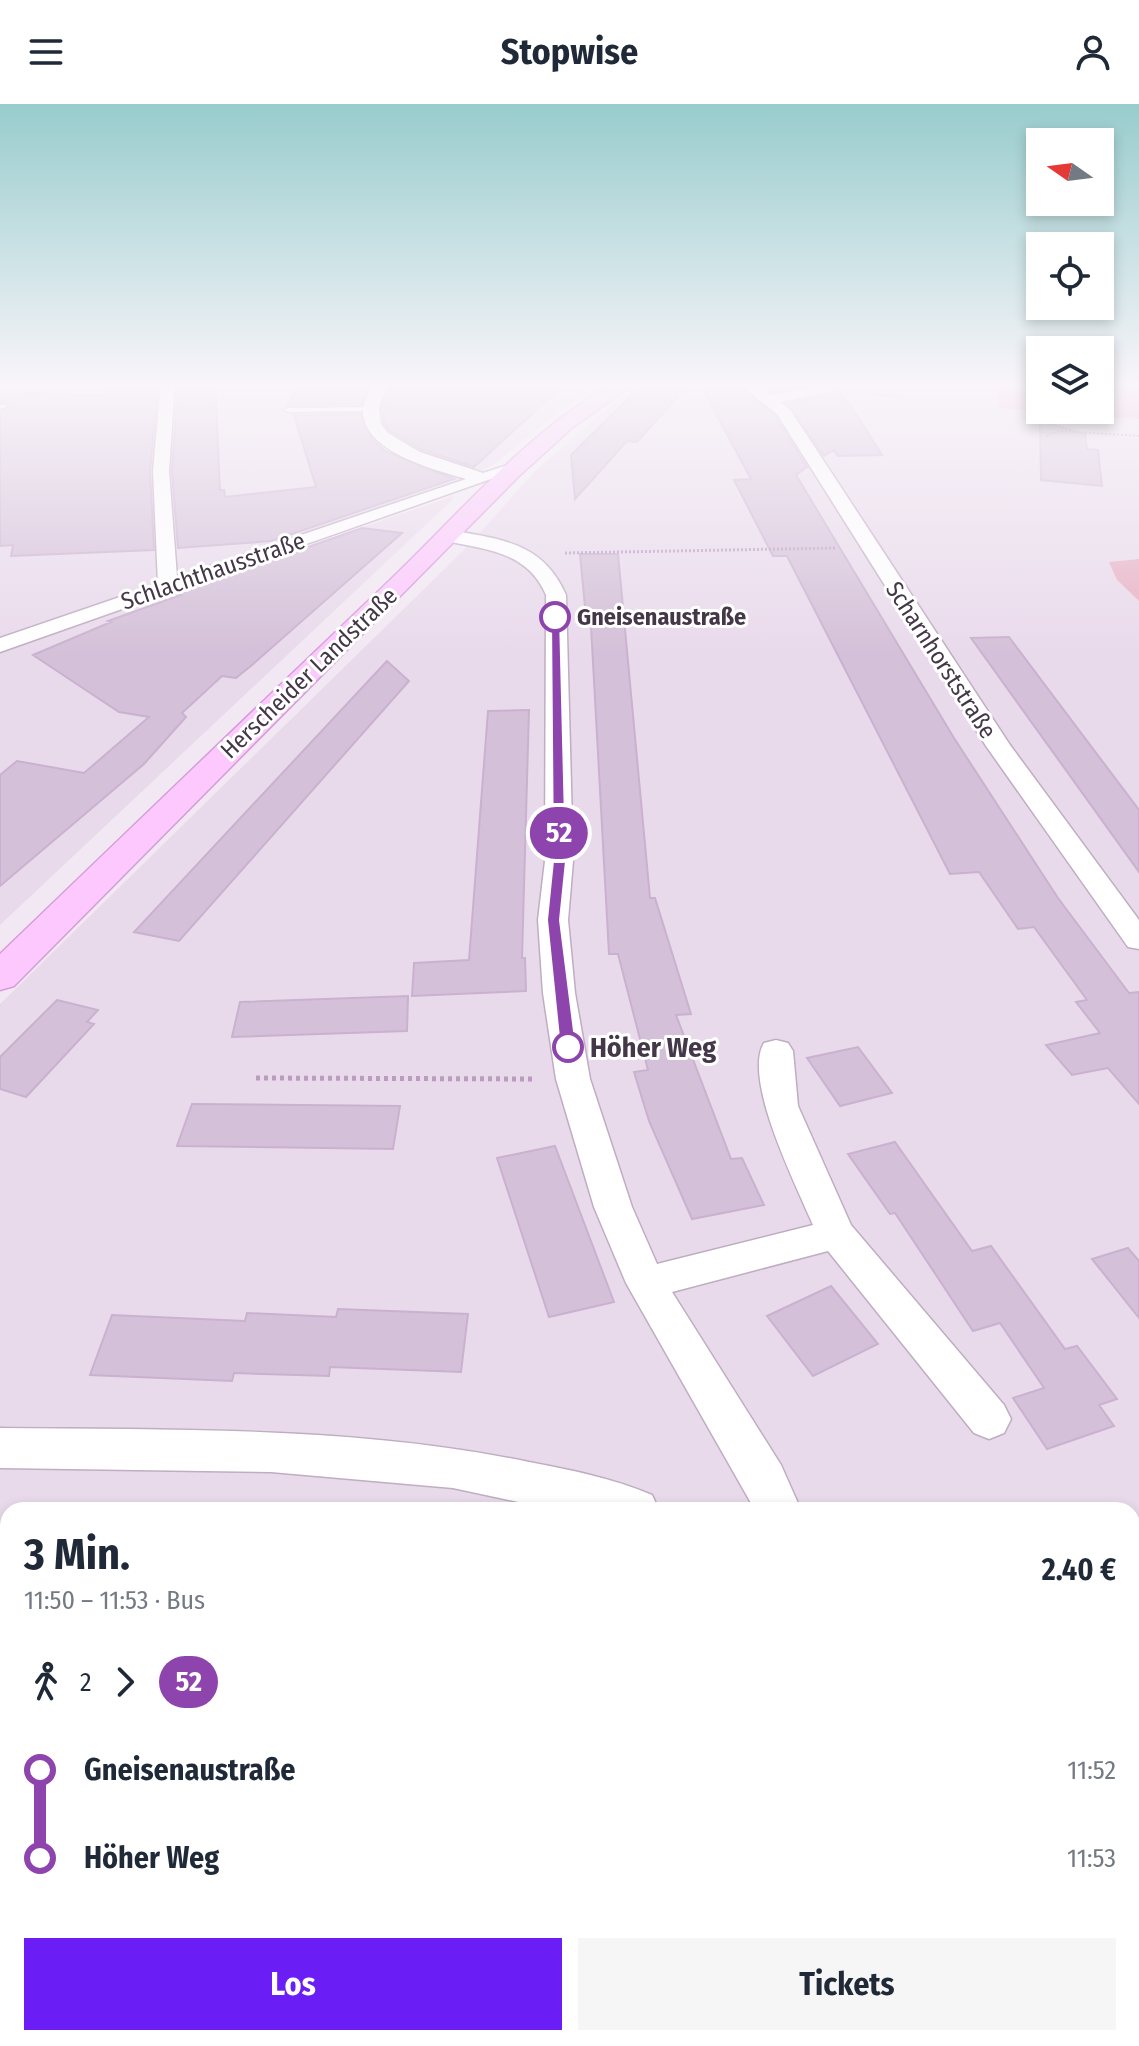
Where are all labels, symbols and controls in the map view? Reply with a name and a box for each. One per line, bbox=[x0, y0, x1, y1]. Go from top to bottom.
icon: menu bbox=[24, 30, 68, 74]
text: Stopwise bbox=[501, 30, 638, 74]
icon: person bbox=[1071, 30, 1115, 74]
north arrow bbox=[1026, 128, 1114, 216]
map controls bbox=[1026, 128, 1114, 424]
button: locate bbox=[1026, 232, 1114, 320]
button: layers bbox=[1026, 336, 1114, 424]
street label: Schlachthausstraße bbox=[117, 526, 309, 616]
street label: Scharnhorststraße bbox=[880, 576, 1002, 744]
street label: Herscheider Landstraße bbox=[215, 582, 403, 764]
marker: Gneisenaustraße bbox=[540, 602, 570, 632]
place label: Gneisenaustraße bbox=[577, 603, 746, 631]
line badge: 52 bbox=[523, 807, 595, 859]
text: 52 bbox=[546, 816, 572, 849]
place label: Höher Weg bbox=[590, 1031, 716, 1064]
marker: Höher Weg bbox=[553, 1032, 583, 1062]
text: 3 Min. bbox=[24, 1528, 130, 1581]
text: 2.40 € bbox=[1042, 1552, 1116, 1588]
text: 11:50 – 11:53 · Bus bbox=[24, 1585, 205, 1616]
icon: walk bbox=[24, 1660, 68, 1704]
icon: forward bbox=[103, 1660, 147, 1704]
text: 52 bbox=[175, 1665, 202, 1698]
text: 2 bbox=[80, 1667, 91, 1698]
text: Gneisenaustraße bbox=[84, 1752, 295, 1788]
text: 11:52 bbox=[1067, 1755, 1116, 1786]
text: Höher Weg bbox=[84, 1840, 219, 1876]
text: 11:53 bbox=[1067, 1843, 1116, 1874]
button: Los bbox=[24, 1938, 562, 2030]
button: Tickets bbox=[578, 1938, 1116, 2030]

